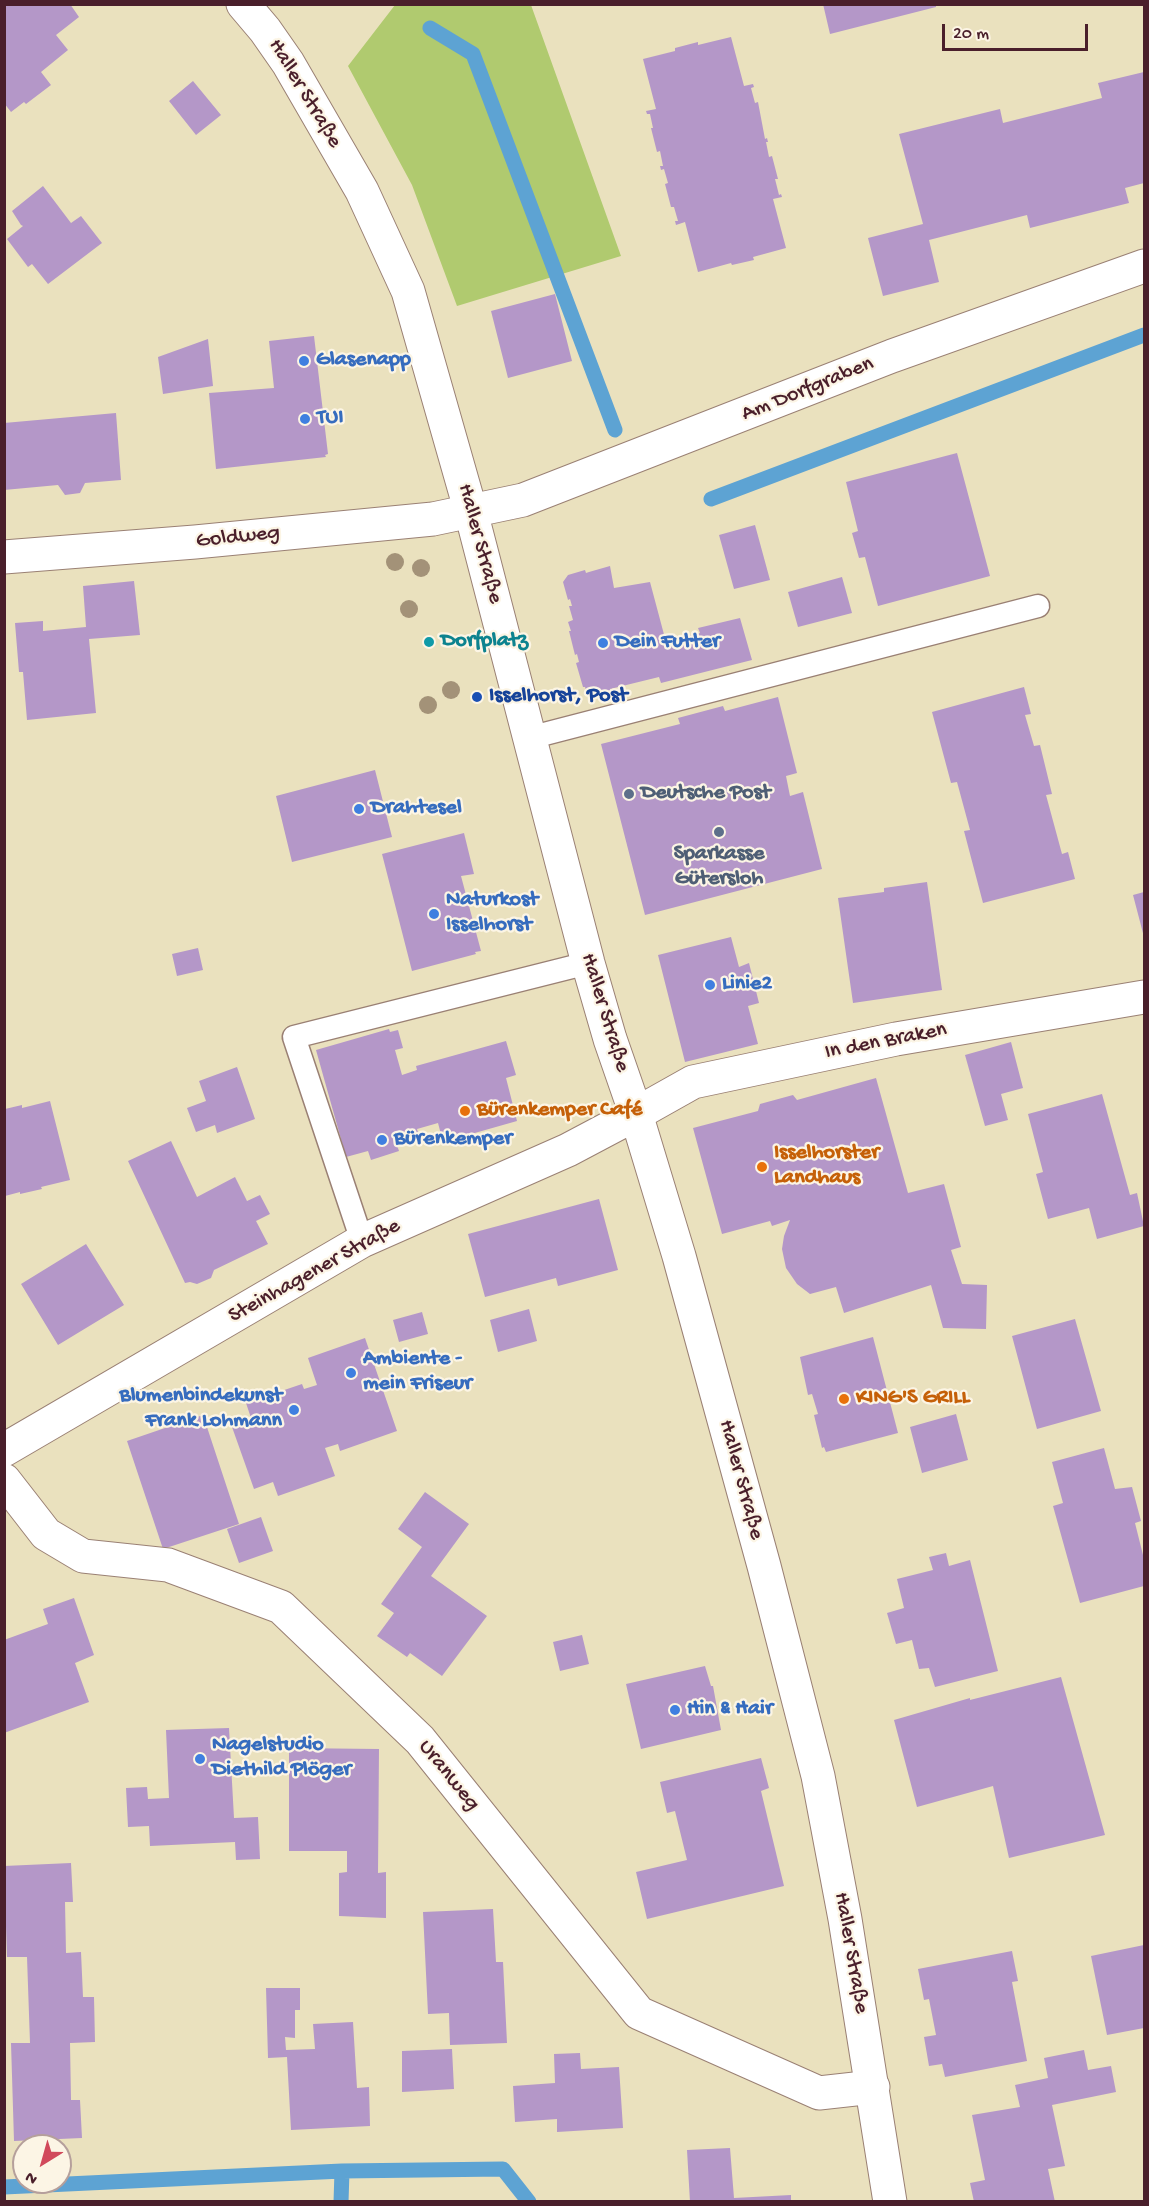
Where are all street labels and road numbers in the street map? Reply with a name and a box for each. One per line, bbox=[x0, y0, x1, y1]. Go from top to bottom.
street label: Haller Straße bbox=[261, 35, 347, 153]
street label: Am Dorfgraben bbox=[738, 352, 878, 428]
street label: Haller Straße bbox=[450, 481, 508, 607]
street label: Goldweg bbox=[195, 520, 281, 556]
street label: Haller Straße bbox=[573, 950, 635, 1076]
street label: In den Braken bbox=[823, 1017, 949, 1067]
street label: Steinhagener Straße bbox=[224, 1214, 406, 1330]
street label: Haller Straße bbox=[711, 1417, 769, 1543]
street label: Uranweg bbox=[411, 1735, 485, 1817]
street label: Haller Straße bbox=[826, 1890, 874, 2016]

